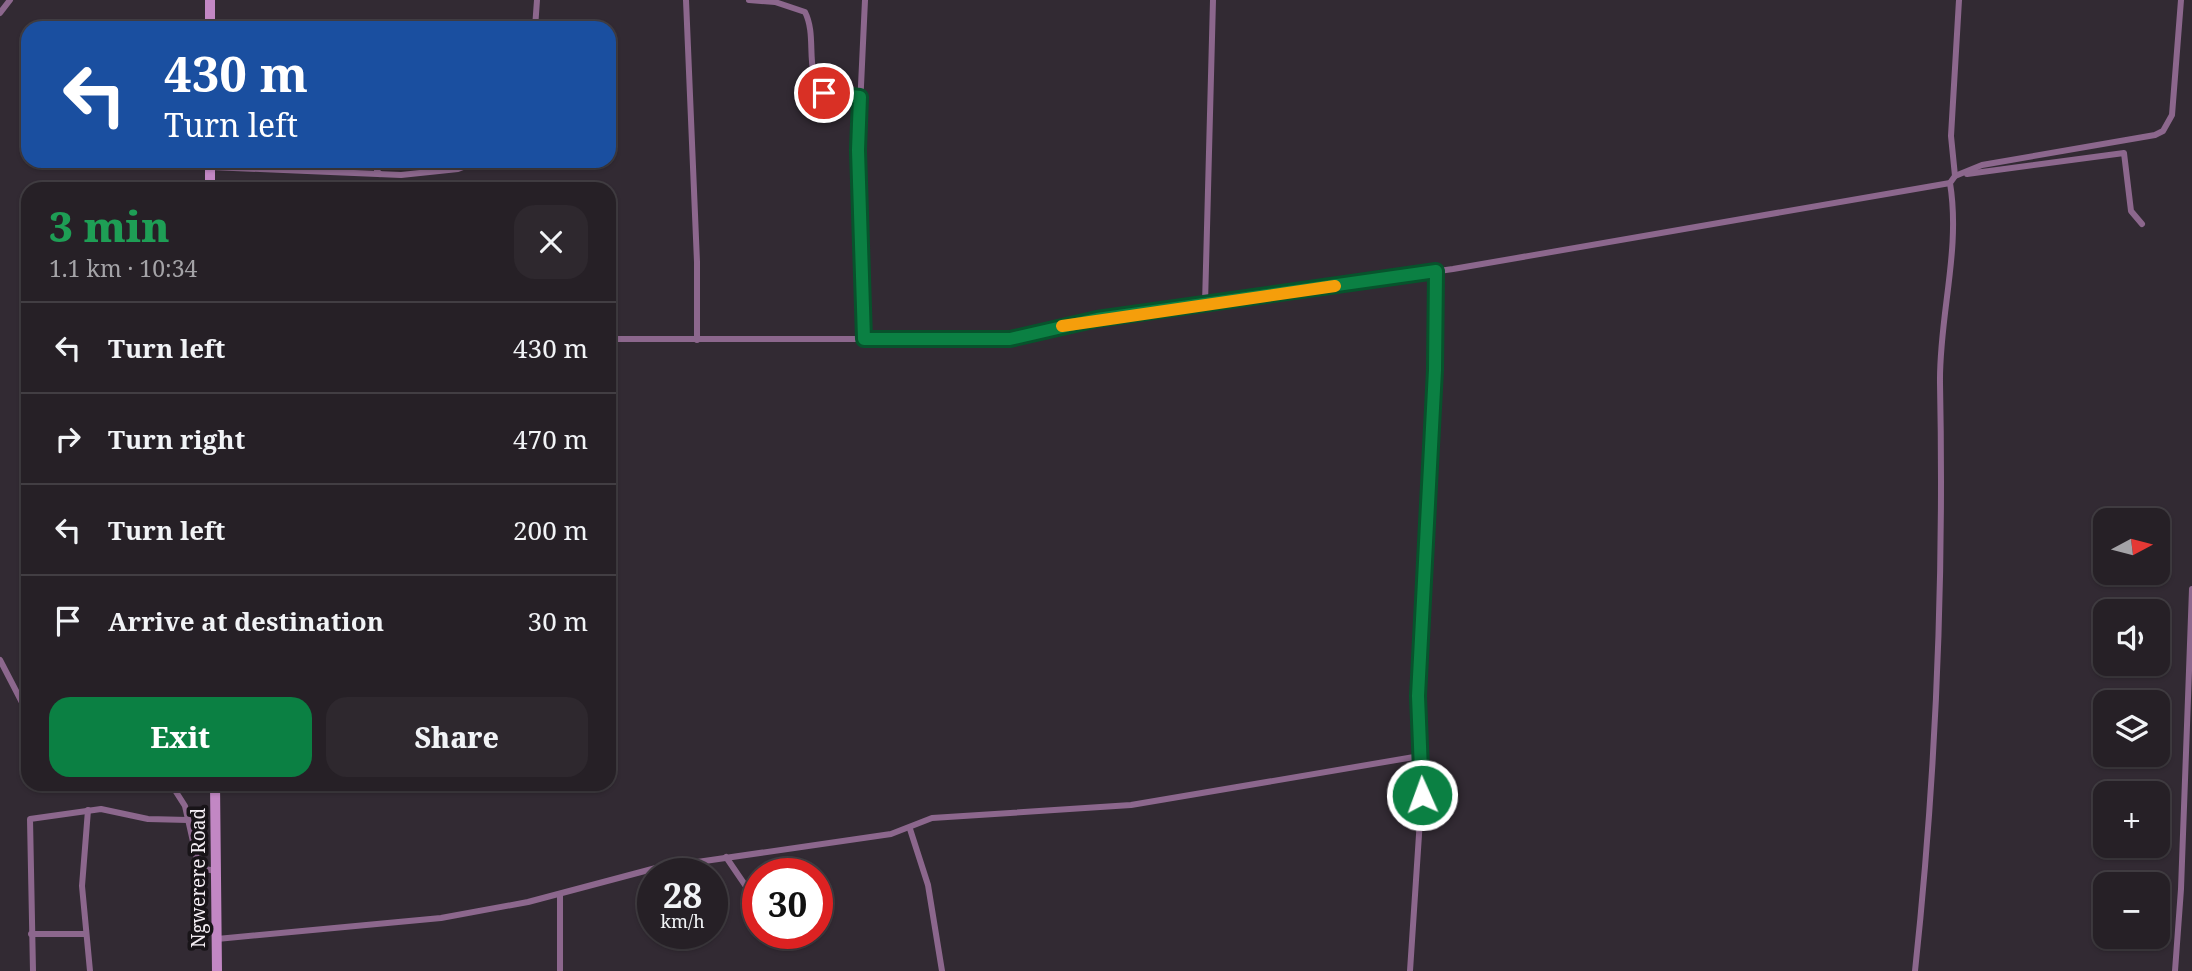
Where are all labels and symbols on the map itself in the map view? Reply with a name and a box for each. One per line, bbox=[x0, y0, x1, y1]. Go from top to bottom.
pin bbox=[794, 63, 854, 123]
north arrow bbox=[2093, 508, 2170, 584]
position arrow bbox=[1385, 758, 1459, 832]
street label: Ngwerere Road bbox=[185, 808, 211, 948]
speed limit sign: 30 bbox=[742, 858, 833, 949]

